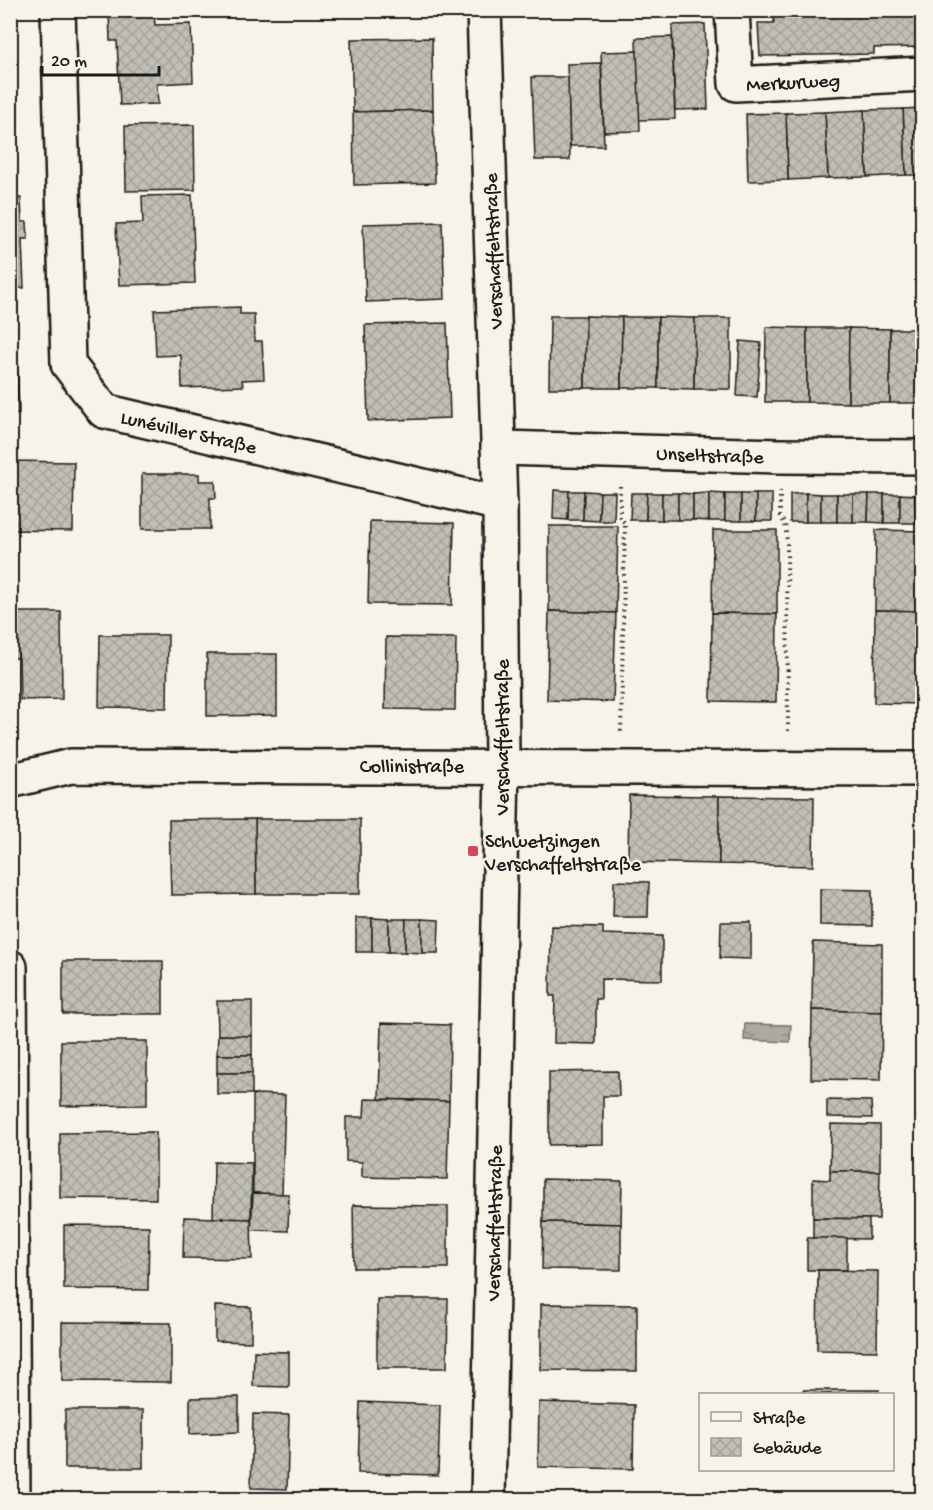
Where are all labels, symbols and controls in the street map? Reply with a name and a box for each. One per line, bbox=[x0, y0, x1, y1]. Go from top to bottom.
scale bar bbox=[42, 39, 159, 77]
text: 20 m bbox=[51, 52, 87, 73]
street label: Merkurweg bbox=[746, 71, 841, 98]
street label: Verschaffeltstraße bbox=[481, 172, 510, 330]
street label: Lunéviller Straße bbox=[118, 408, 259, 461]
street label: Unseltstraße bbox=[656, 444, 765, 471]
street label: Verschaffeltstraße bbox=[493, 658, 516, 816]
street label: Collinistraße bbox=[360, 757, 465, 780]
place label: Schwetzingen Verschaffeltstraße bbox=[484, 832, 642, 878]
marker: Schwetzingen Verschaffeltstraße bbox=[466, 844, 480, 858]
street label: Verschaffeltstraße bbox=[484, 1144, 509, 1302]
legend bbox=[699, 1393, 894, 1471]
text: Straße bbox=[753, 1409, 806, 1430]
text: Gebäude bbox=[753, 1439, 822, 1460]

